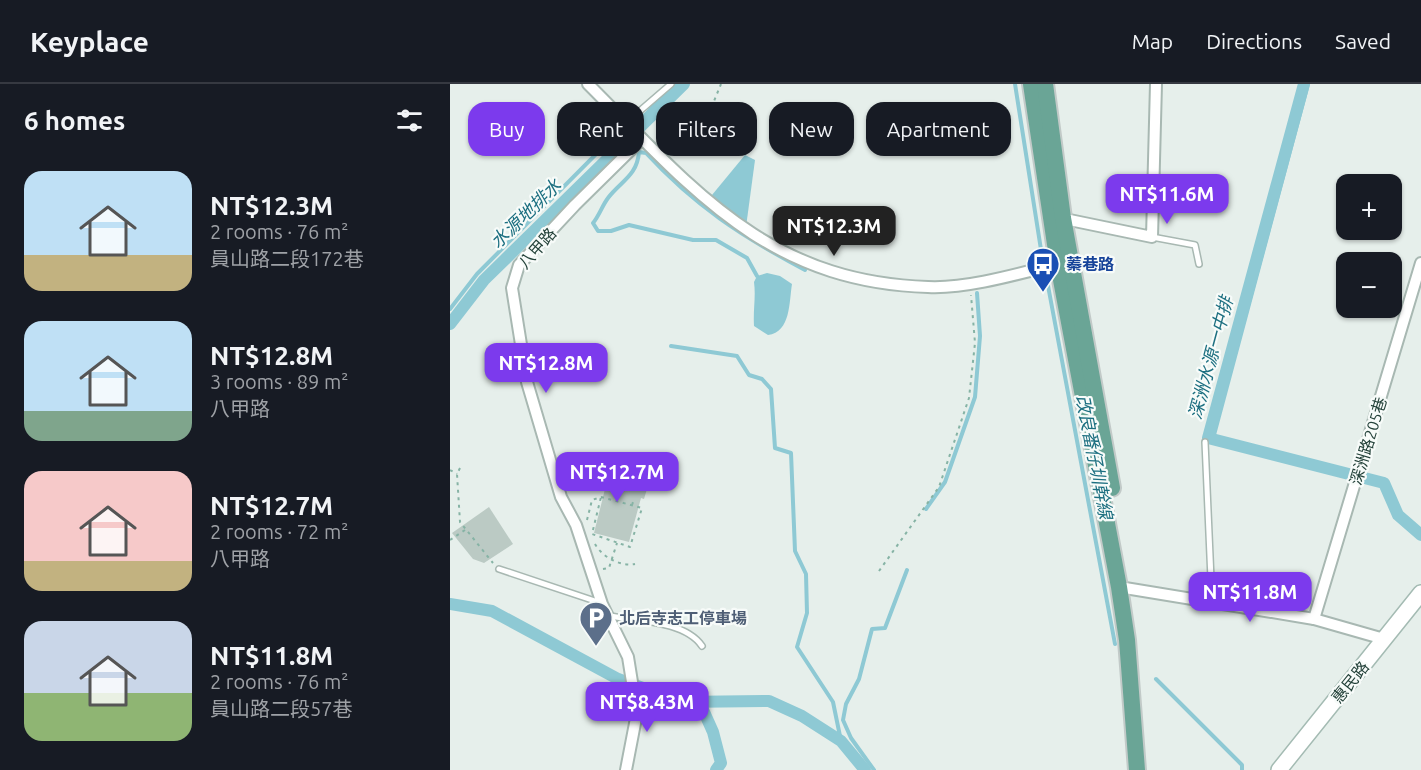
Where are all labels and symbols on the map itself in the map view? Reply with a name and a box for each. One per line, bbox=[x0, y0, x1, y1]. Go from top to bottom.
water label: 水源地排水 bbox=[486, 174, 565, 252]
pin: NT$11.6M bbox=[1105, 174, 1229, 225]
pin: NT$12.3M bbox=[772, 206, 896, 257]
street label: 八甲路 bbox=[514, 224, 560, 272]
bus stop icon: 蓁巷路 bbox=[1025, 246, 1061, 293]
place label: 蓁巷路 bbox=[1066, 255, 1114, 273]
water label: 深洲水源一中排 bbox=[1184, 292, 1237, 421]
pin: NT$12.8M bbox=[484, 343, 608, 394]
water label: 改良番仔圳幹線 bbox=[1073, 393, 1117, 523]
street label: 深洲路205巷 bbox=[1346, 395, 1390, 487]
pin: NT$12.7M bbox=[555, 452, 679, 503]
pin: NT$11.8M bbox=[1188, 572, 1312, 623]
parking icon: 北后寺志工停車場 bbox=[578, 600, 614, 647]
place label: 北后寺志工停車場 bbox=[619, 609, 747, 627]
street label: 惠民路 bbox=[1328, 658, 1372, 706]
pin: NT$8.43M bbox=[585, 682, 709, 733]

